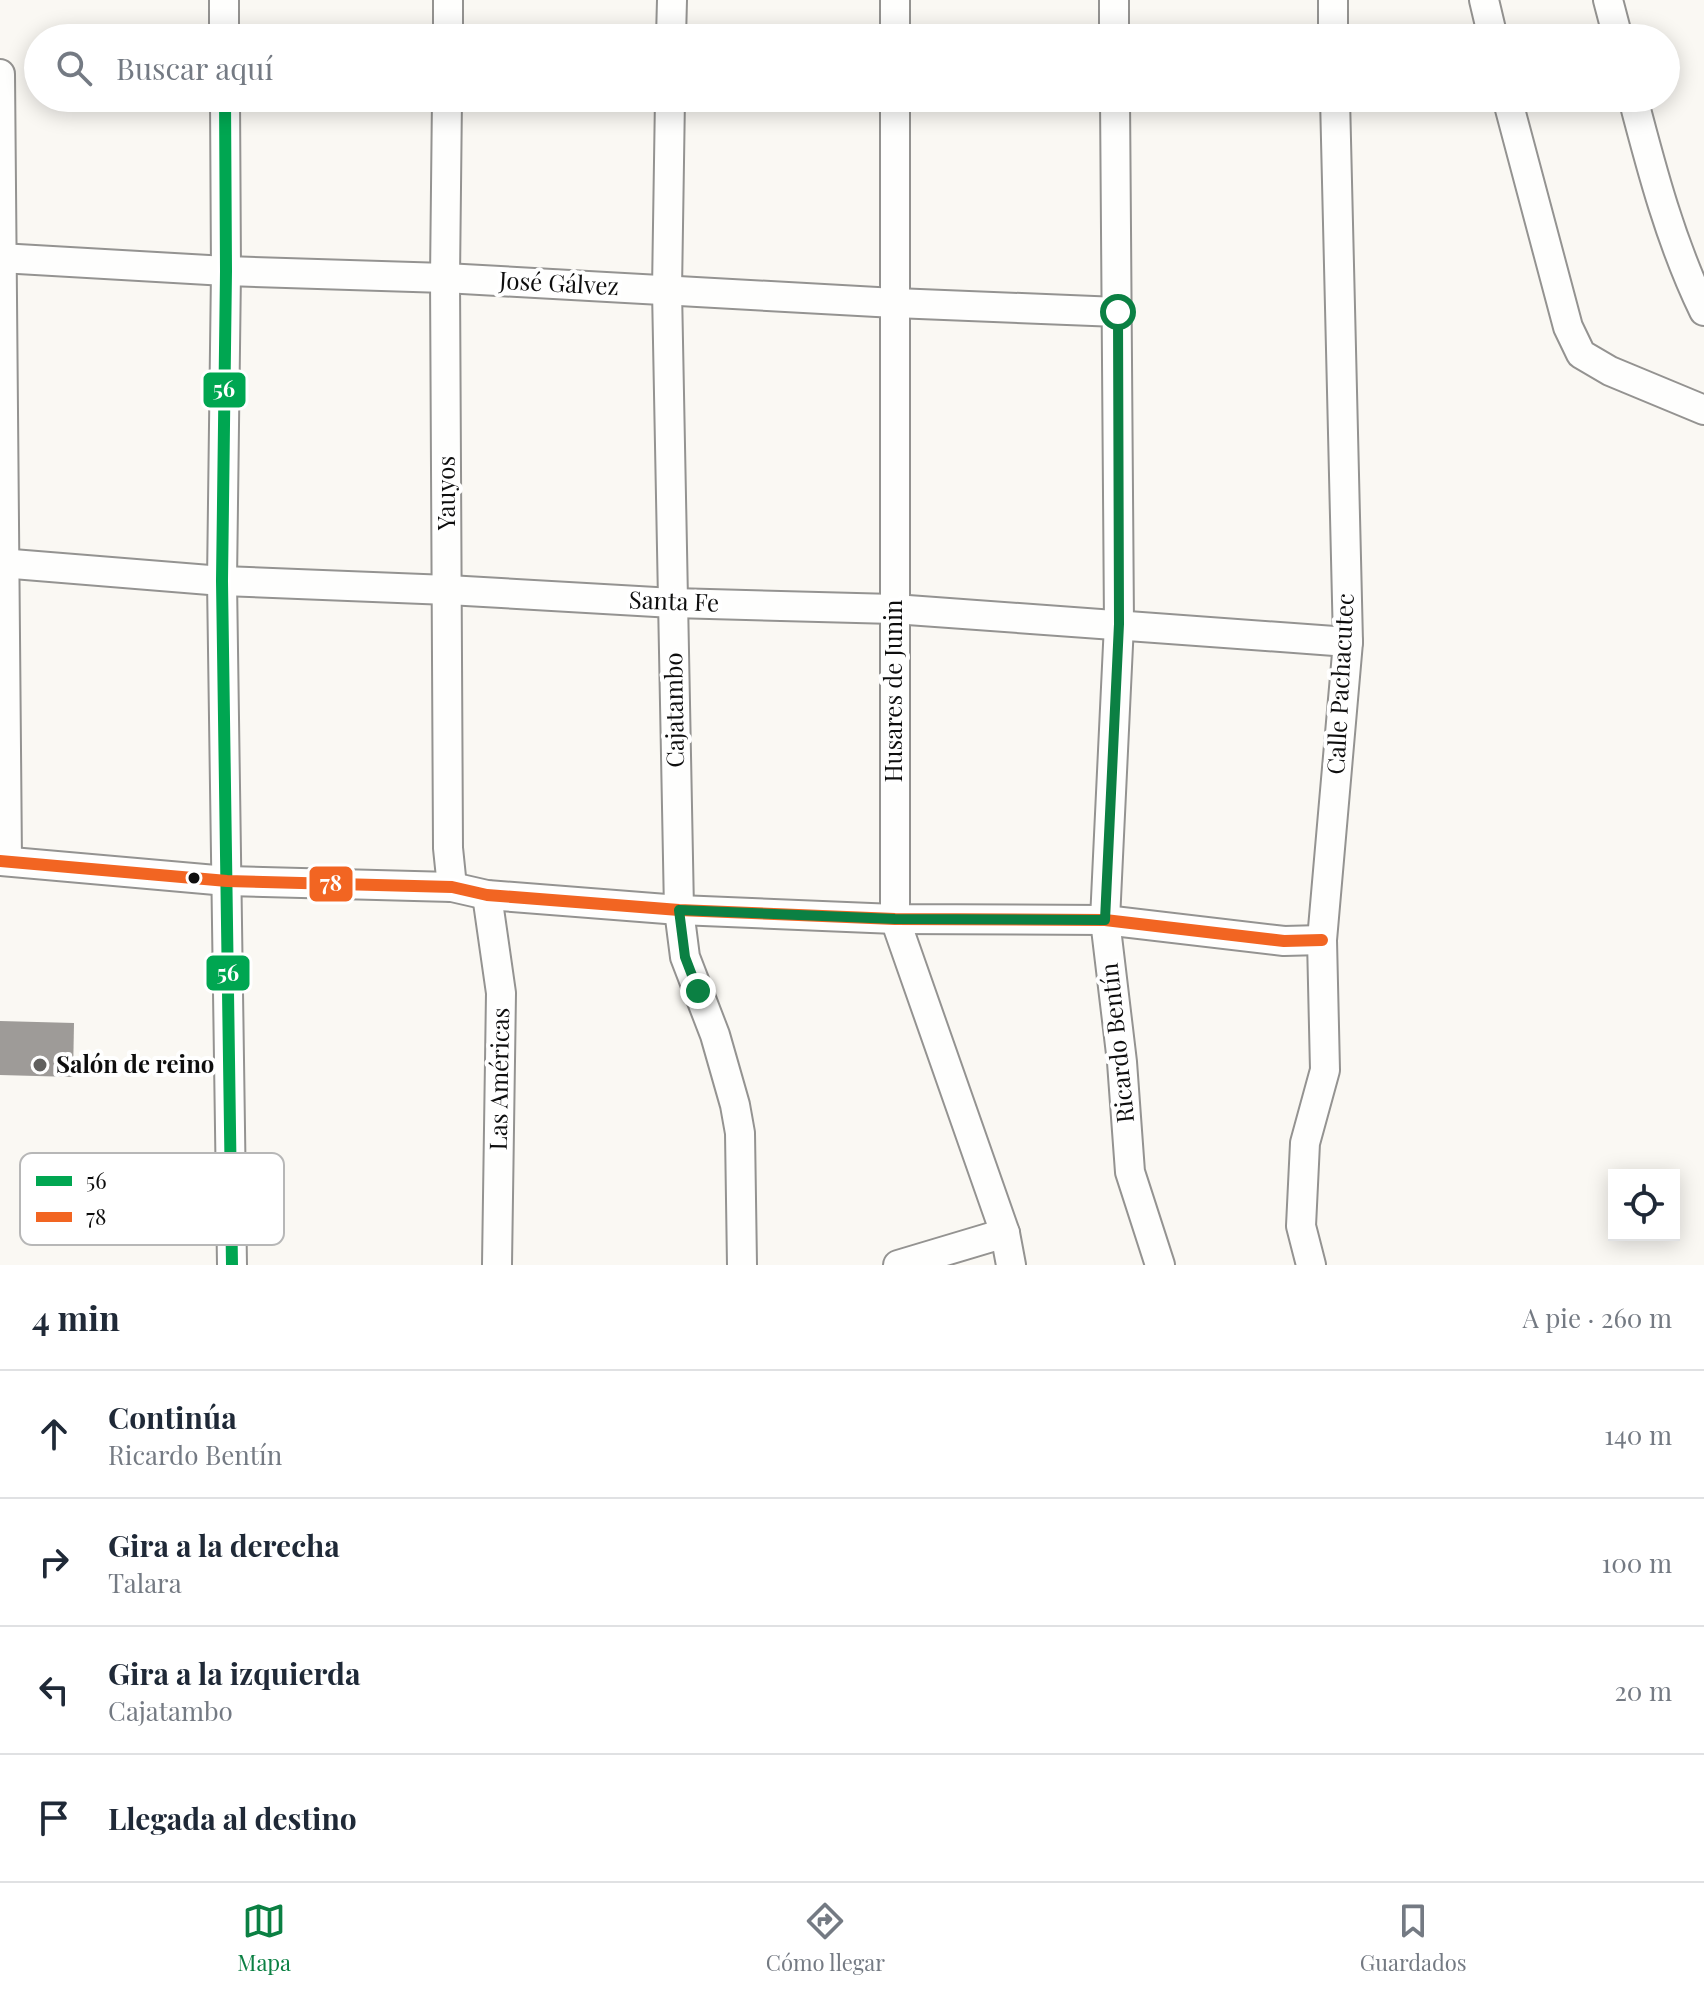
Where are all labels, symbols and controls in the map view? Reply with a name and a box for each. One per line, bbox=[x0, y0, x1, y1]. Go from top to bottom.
search box bbox=[24, 24, 1680, 112]
icon: search bbox=[52, 46, 96, 90]
text: Buscar aquí bbox=[116, 48, 273, 88]
street label: José Gálvez bbox=[497, 263, 620, 301]
route start bbox=[1100, 294, 1136, 330]
line badge: 56 bbox=[202, 371, 247, 409]
text: 56 bbox=[213, 373, 235, 403]
street label: Yauyos bbox=[429, 456, 461, 531]
street label: Santa Fe bbox=[628, 582, 720, 618]
street label: Calle Pachacutec bbox=[1318, 592, 1360, 775]
street label: Husares de Junin bbox=[876, 600, 908, 782]
street label: Cajatambo bbox=[656, 652, 690, 768]
line badge: 78 bbox=[308, 865, 354, 903]
text: 78 bbox=[320, 867, 342, 897]
unlabelled marker bbox=[186, 870, 202, 886]
line badge: 56 bbox=[205, 954, 251, 992]
text: 56 bbox=[217, 957, 239, 987]
street label: Ricardo Bentín bbox=[1092, 962, 1140, 1125]
route end bbox=[680, 973, 716, 1009]
street label: Las Américas bbox=[481, 1007, 515, 1151]
place label: Salón de reino bbox=[56, 1047, 214, 1079]
marker: Salón de reino bbox=[31, 1056, 49, 1074]
legend bbox=[20, 1153, 284, 1245]
text: 56 bbox=[86, 1165, 107, 1195]
map controls bbox=[1608, 1169, 1680, 1241]
button: locate bbox=[1608, 1169, 1680, 1241]
text: 78 bbox=[86, 1201, 106, 1231]
text: 4 min bbox=[32, 1294, 120, 1340]
text: A pie · 260 m bbox=[1522, 1300, 1672, 1335]
text: Continúa bbox=[108, 1397, 237, 1437]
icon: ahead bbox=[32, 1412, 76, 1456]
text: 140 m bbox=[1604, 1417, 1672, 1452]
text: Ricardo Bentín bbox=[108, 1437, 282, 1472]
text: Gira a la derecha bbox=[108, 1525, 340, 1565]
icon: right bbox=[32, 1540, 76, 1584]
text: 100 m bbox=[1602, 1545, 1672, 1580]
text: Talara bbox=[108, 1565, 182, 1600]
text: Gira a la izquierda bbox=[108, 1653, 361, 1693]
icon: left bbox=[32, 1668, 76, 1712]
text: 20 m bbox=[1614, 1673, 1672, 1708]
text: Cajatambo bbox=[108, 1693, 233, 1728]
icon: arrive bbox=[32, 1796, 76, 1840]
text: Llegada al destino bbox=[108, 1798, 357, 1838]
tab: Mapa bbox=[237, 1899, 291, 1977]
tab: Cómo llegar bbox=[766, 1899, 885, 1977]
tab: Guardados bbox=[1360, 1899, 1467, 1977]

